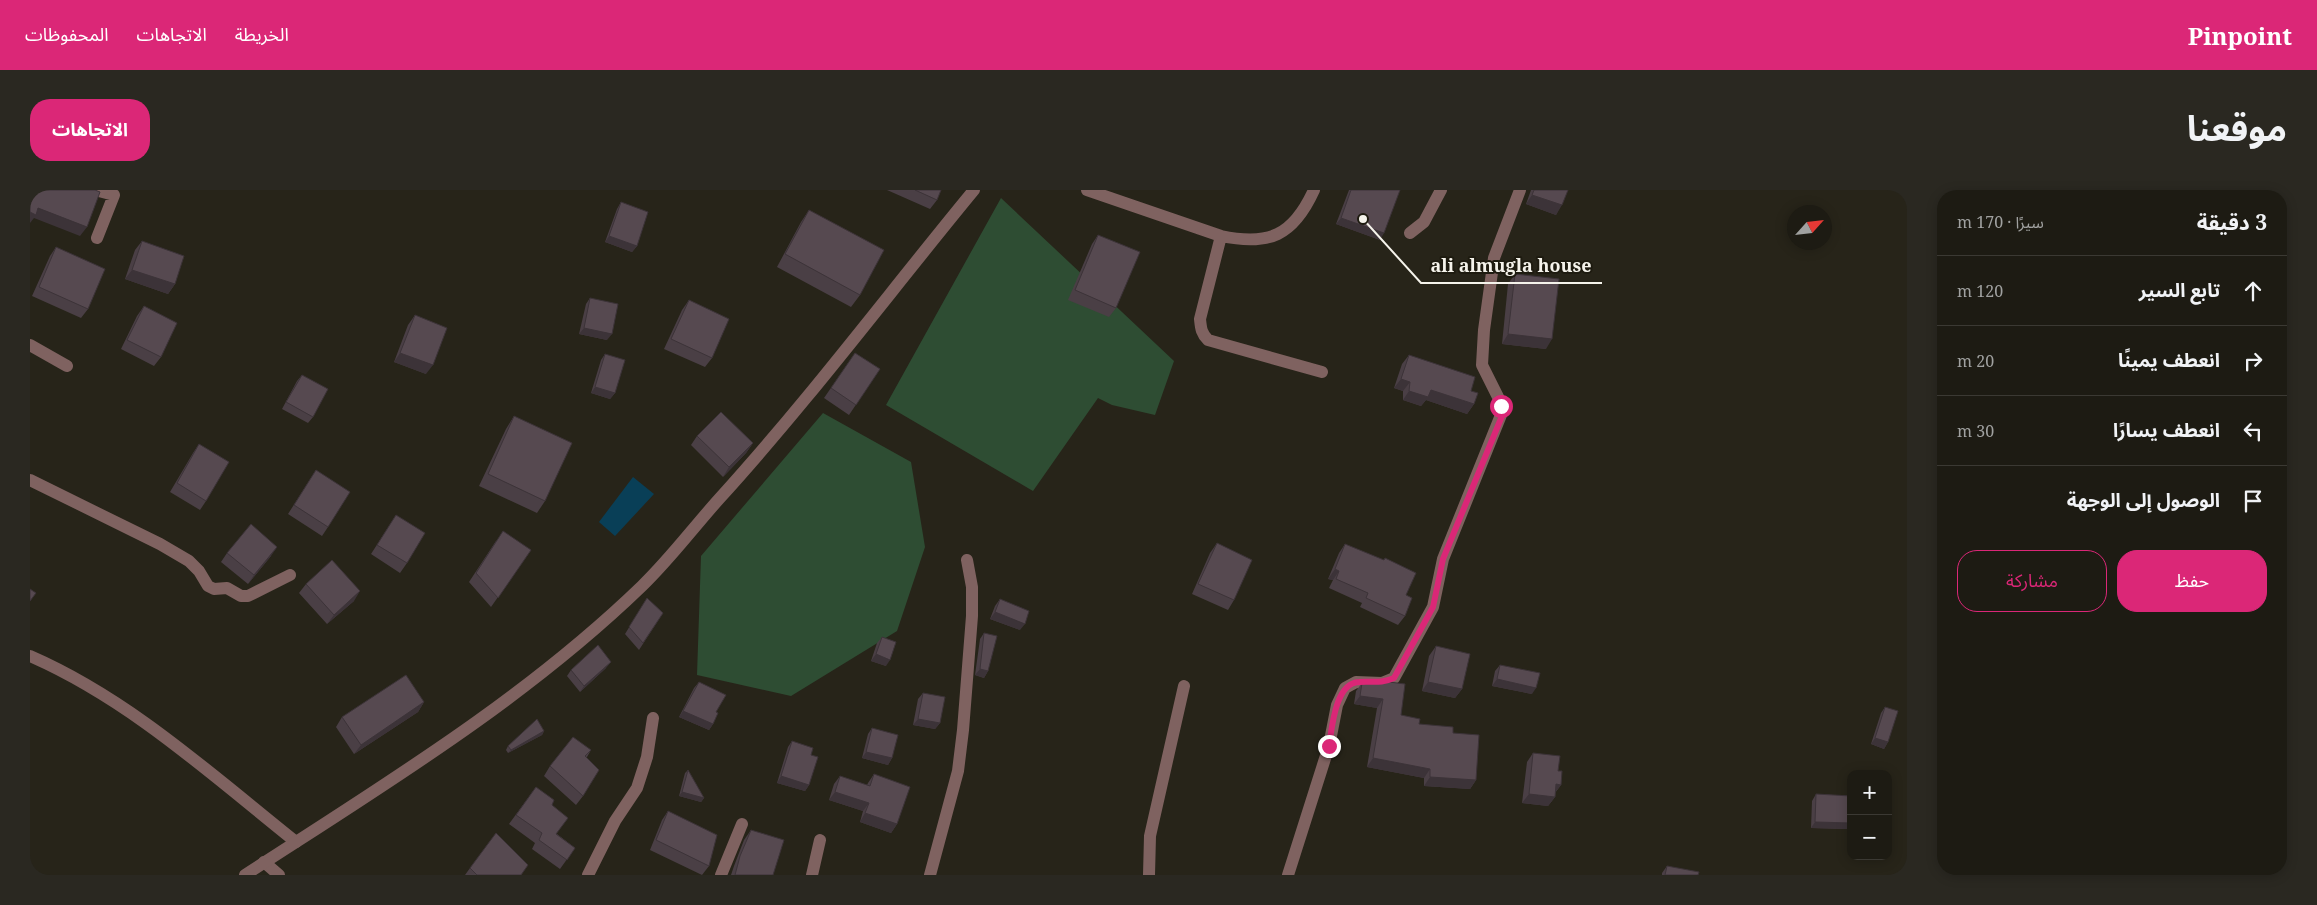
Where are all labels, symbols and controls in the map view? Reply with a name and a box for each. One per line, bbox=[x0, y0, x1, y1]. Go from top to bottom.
text: Pinpoint bbox=[2188, 19, 2292, 52]
text: المحفوظات bbox=[25, 22, 109, 46]
text: الاتجاهات bbox=[137, 22, 207, 46]
text: الخريطة bbox=[235, 22, 289, 46]
button: الاتجاهات bbox=[30, 99, 150, 161]
text: موقعنا bbox=[2187, 104, 2287, 151]
north arrow bbox=[1787, 205, 1832, 250]
text: 3 دقيقة bbox=[2197, 208, 2267, 236]
text: سيرًا · 170 m bbox=[1957, 211, 2044, 233]
callout: ali almugla house bbox=[1421, 250, 1602, 283]
text: ali almugla house bbox=[1431, 253, 1591, 277]
text: تابع السير bbox=[2139, 277, 2220, 303]
icon: ahead bbox=[2239, 277, 2267, 305]
text: 120 m bbox=[1957, 280, 2003, 302]
text: انعطف يمينًا bbox=[2118, 347, 2220, 373]
icon: right bbox=[2239, 347, 2267, 375]
text: 20 m bbox=[1957, 350, 1994, 372]
route start bbox=[1490, 395, 1513, 418]
text: انعطف يسارًا bbox=[2113, 417, 2220, 443]
icon: left bbox=[2239, 417, 2267, 445]
text: 30 m bbox=[1957, 420, 1994, 442]
text: الوصول إلى الوجهة bbox=[2067, 487, 2220, 513]
icon: arrive bbox=[2239, 487, 2267, 515]
button: مشاركة bbox=[1957, 550, 2107, 612]
button: حفظ bbox=[2117, 550, 2267, 612]
route end bbox=[1318, 735, 1341, 758]
map controls bbox=[1847, 770, 1892, 860]
button: + bbox=[1847, 770, 1892, 815]
button: − bbox=[1847, 815, 1892, 860]

